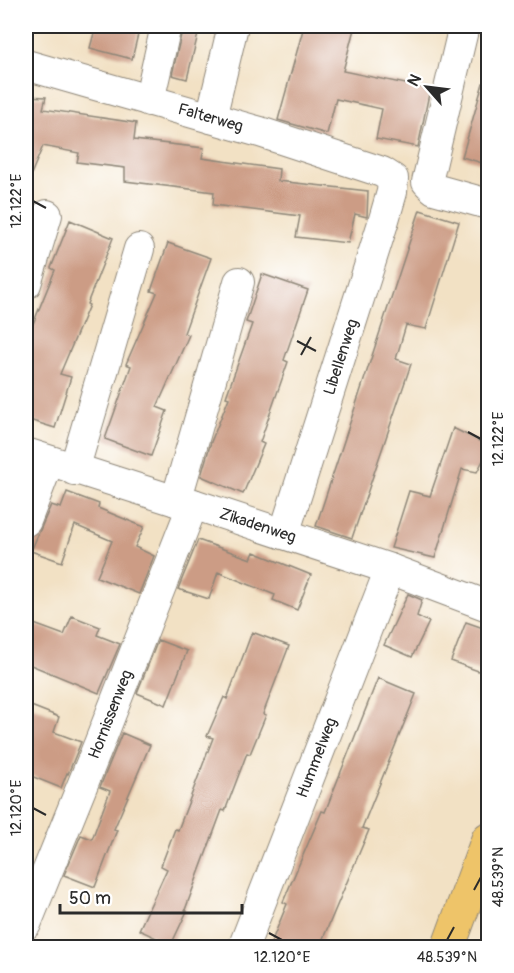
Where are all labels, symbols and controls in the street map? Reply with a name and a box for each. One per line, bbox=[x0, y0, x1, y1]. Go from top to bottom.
north arrow bbox=[397, 57, 457, 117]
text: N bbox=[403, 71, 426, 90]
street label: Falterweg bbox=[176, 99, 245, 137]
text: 12.122°E bbox=[7, 174, 26, 228]
street label: Libellenweg bbox=[319, 317, 363, 397]
text: 12.122°E bbox=[489, 412, 508, 466]
street label: Zikadenweg bbox=[217, 503, 299, 547]
street label: Hornissenweg bbox=[84, 667, 137, 762]
street label: Hummelweg bbox=[292, 715, 341, 801]
text: 12.120°E bbox=[7, 780, 26, 836]
text: 48.539°N bbox=[489, 847, 508, 907]
scale bar bbox=[60, 877, 242, 915]
text: 50 m bbox=[69, 887, 111, 910]
text: 12.120°E bbox=[254, 948, 310, 967]
text: 48.539°N bbox=[417, 948, 477, 967]

